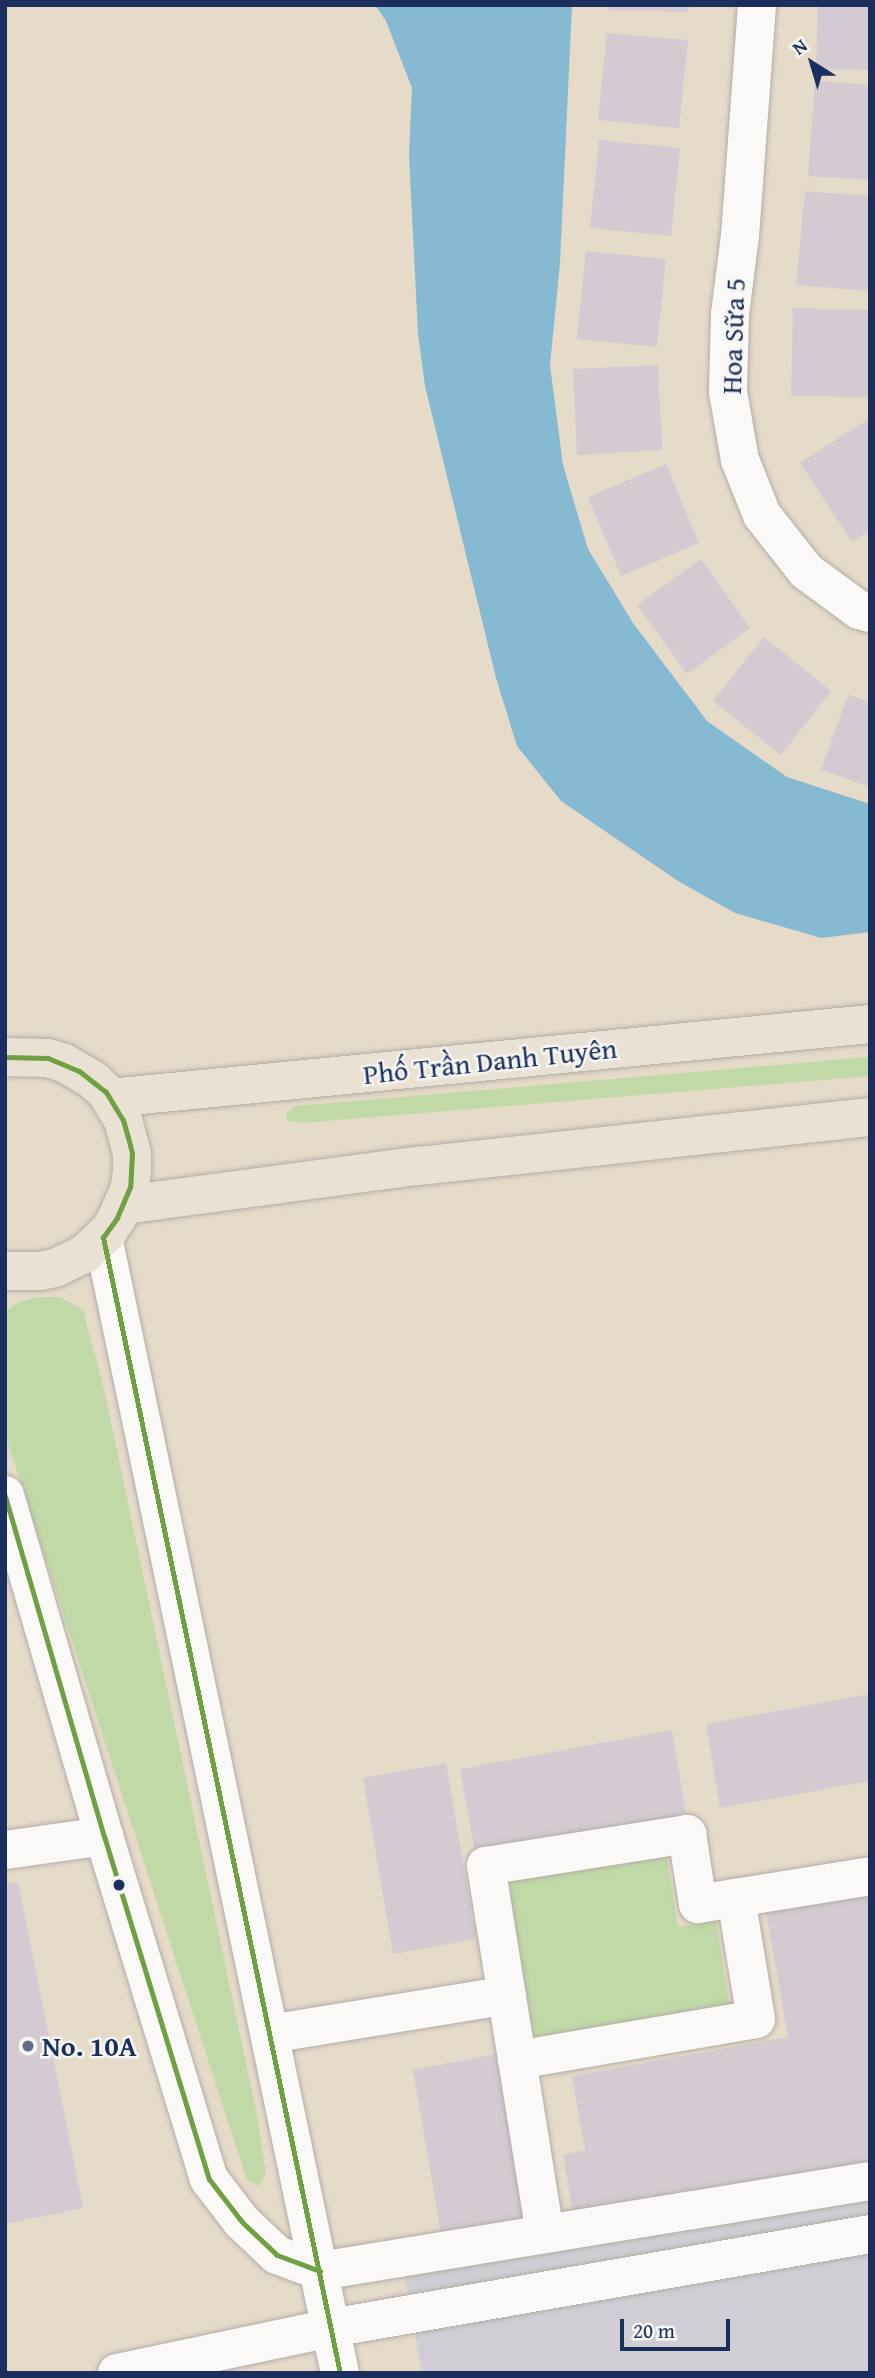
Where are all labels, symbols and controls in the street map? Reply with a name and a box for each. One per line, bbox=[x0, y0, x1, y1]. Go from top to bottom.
north arrow bbox=[777, 28, 847, 98]
text: N bbox=[786, 31, 813, 61]
street label: Hoa Sữa 5 bbox=[714, 277, 752, 395]
street label: Phố Trần Danh Tuyên bbox=[361, 1031, 619, 1091]
unlabelled marker bbox=[112, 1878, 126, 1892]
place label: No. 10A bbox=[42, 2029, 137, 2063]
marker: No. 10A bbox=[20, 2038, 36, 2054]
scale bar bbox=[623, 2304, 733, 2348]
text: 20 m bbox=[633, 2315, 675, 2346]

